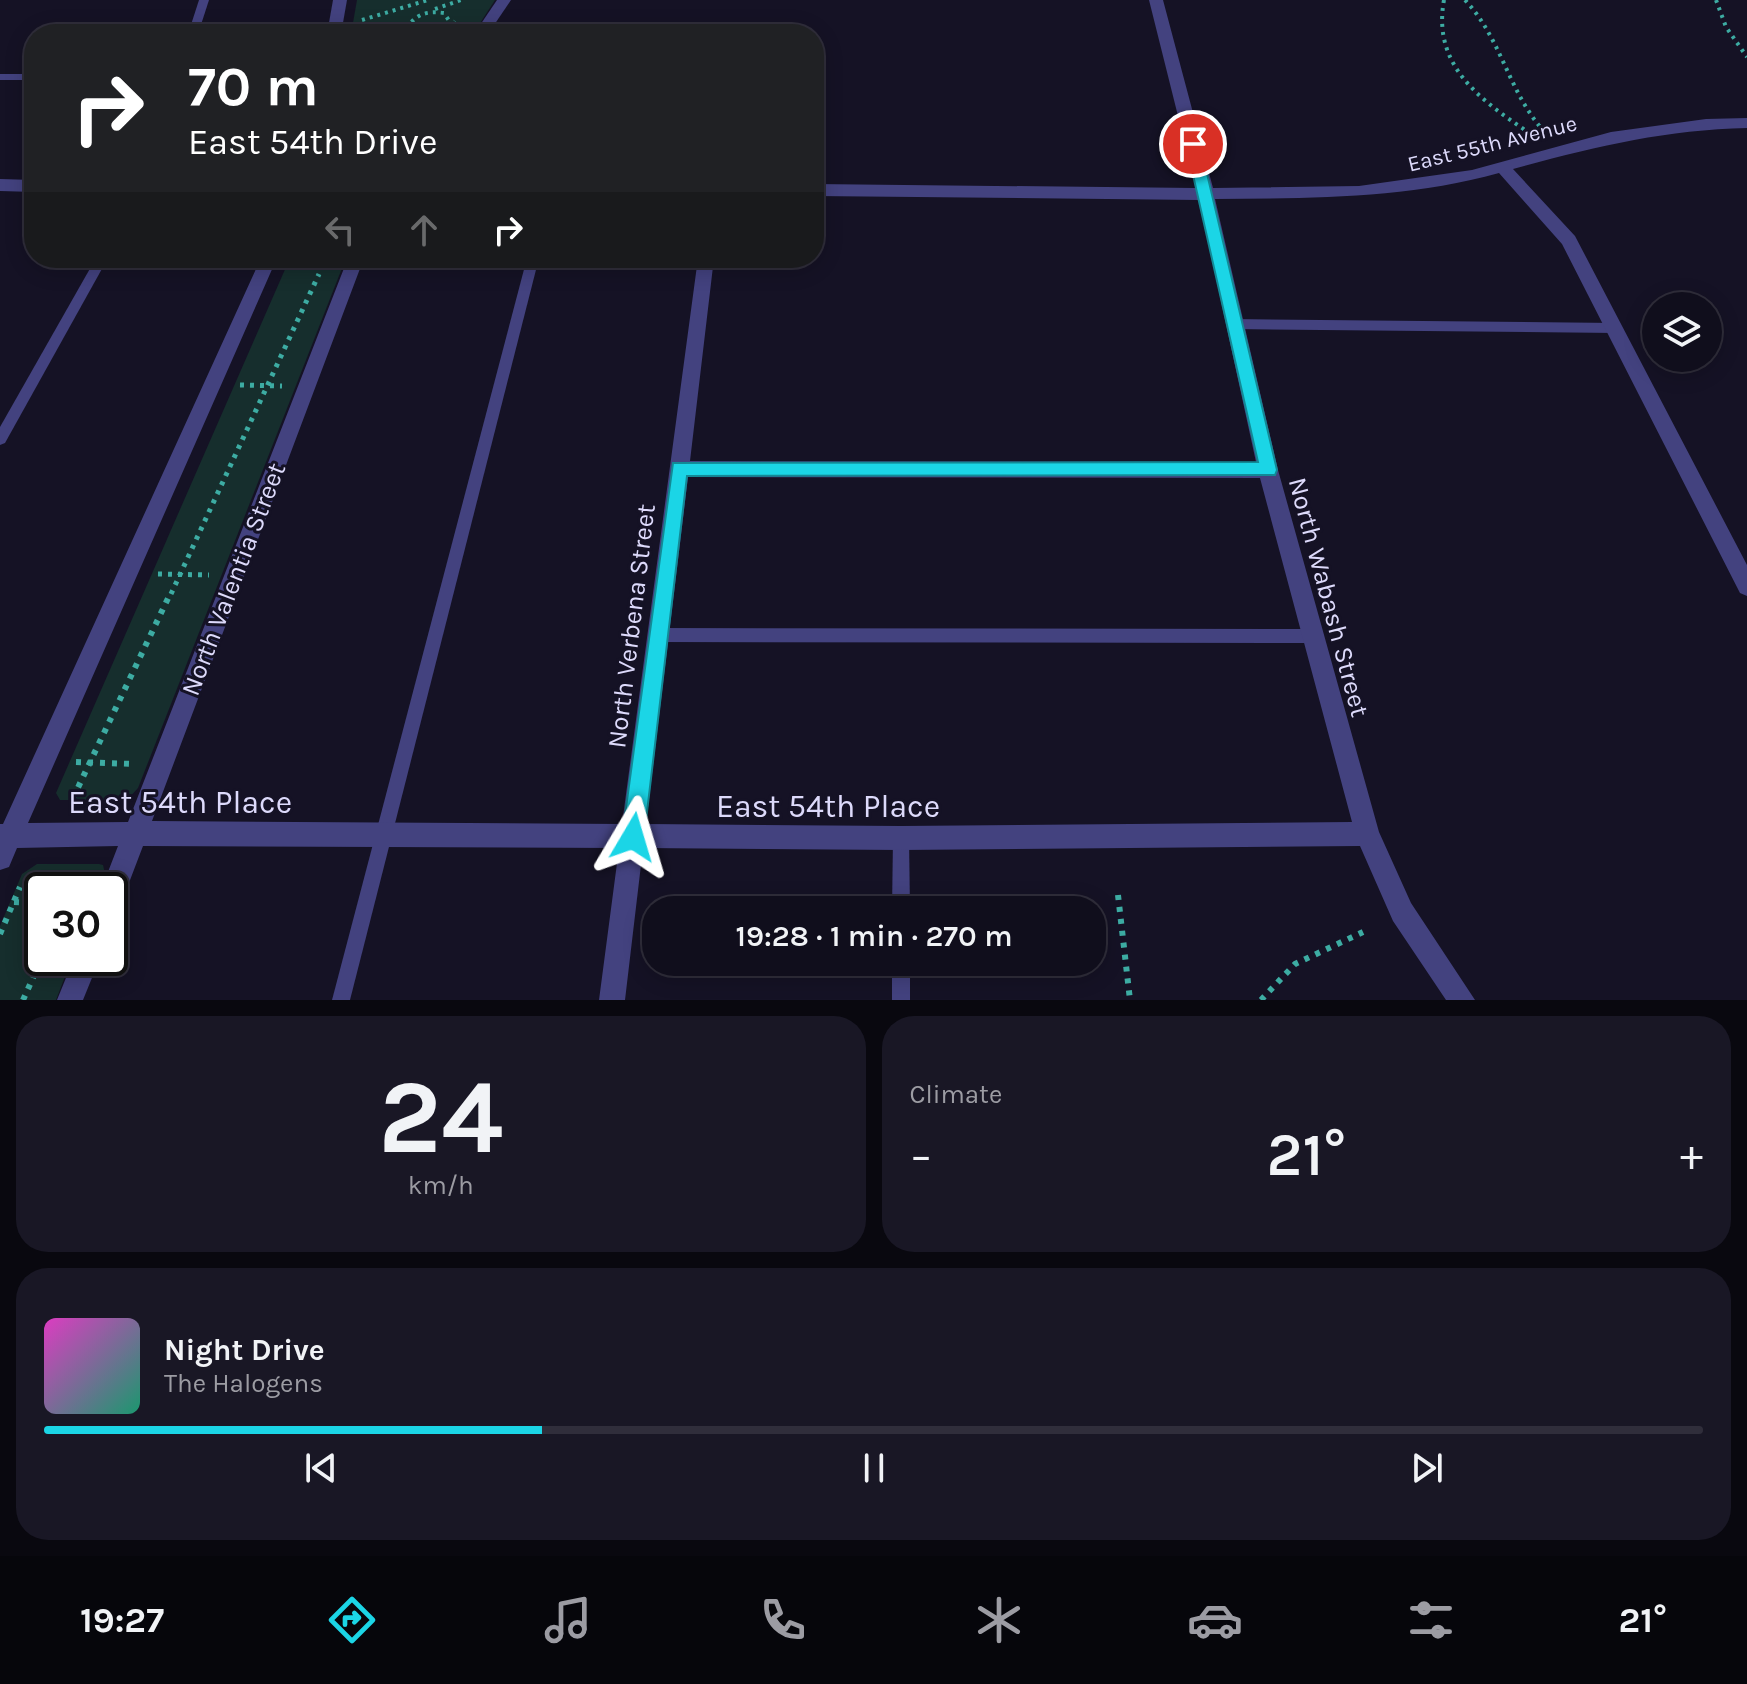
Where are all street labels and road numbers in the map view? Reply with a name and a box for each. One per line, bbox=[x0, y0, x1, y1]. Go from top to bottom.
street label: East 55th Avenue bbox=[1405, 110, 1580, 178]
street label: North Valentia Street bbox=[175, 458, 292, 700]
street label: North Wabash Street bbox=[1282, 474, 1375, 720]
street label: North Verbena Street bbox=[601, 502, 662, 750]
street label: East 54th Place bbox=[68, 784, 292, 821]
street label: East 54th Place bbox=[716, 788, 940, 825]

